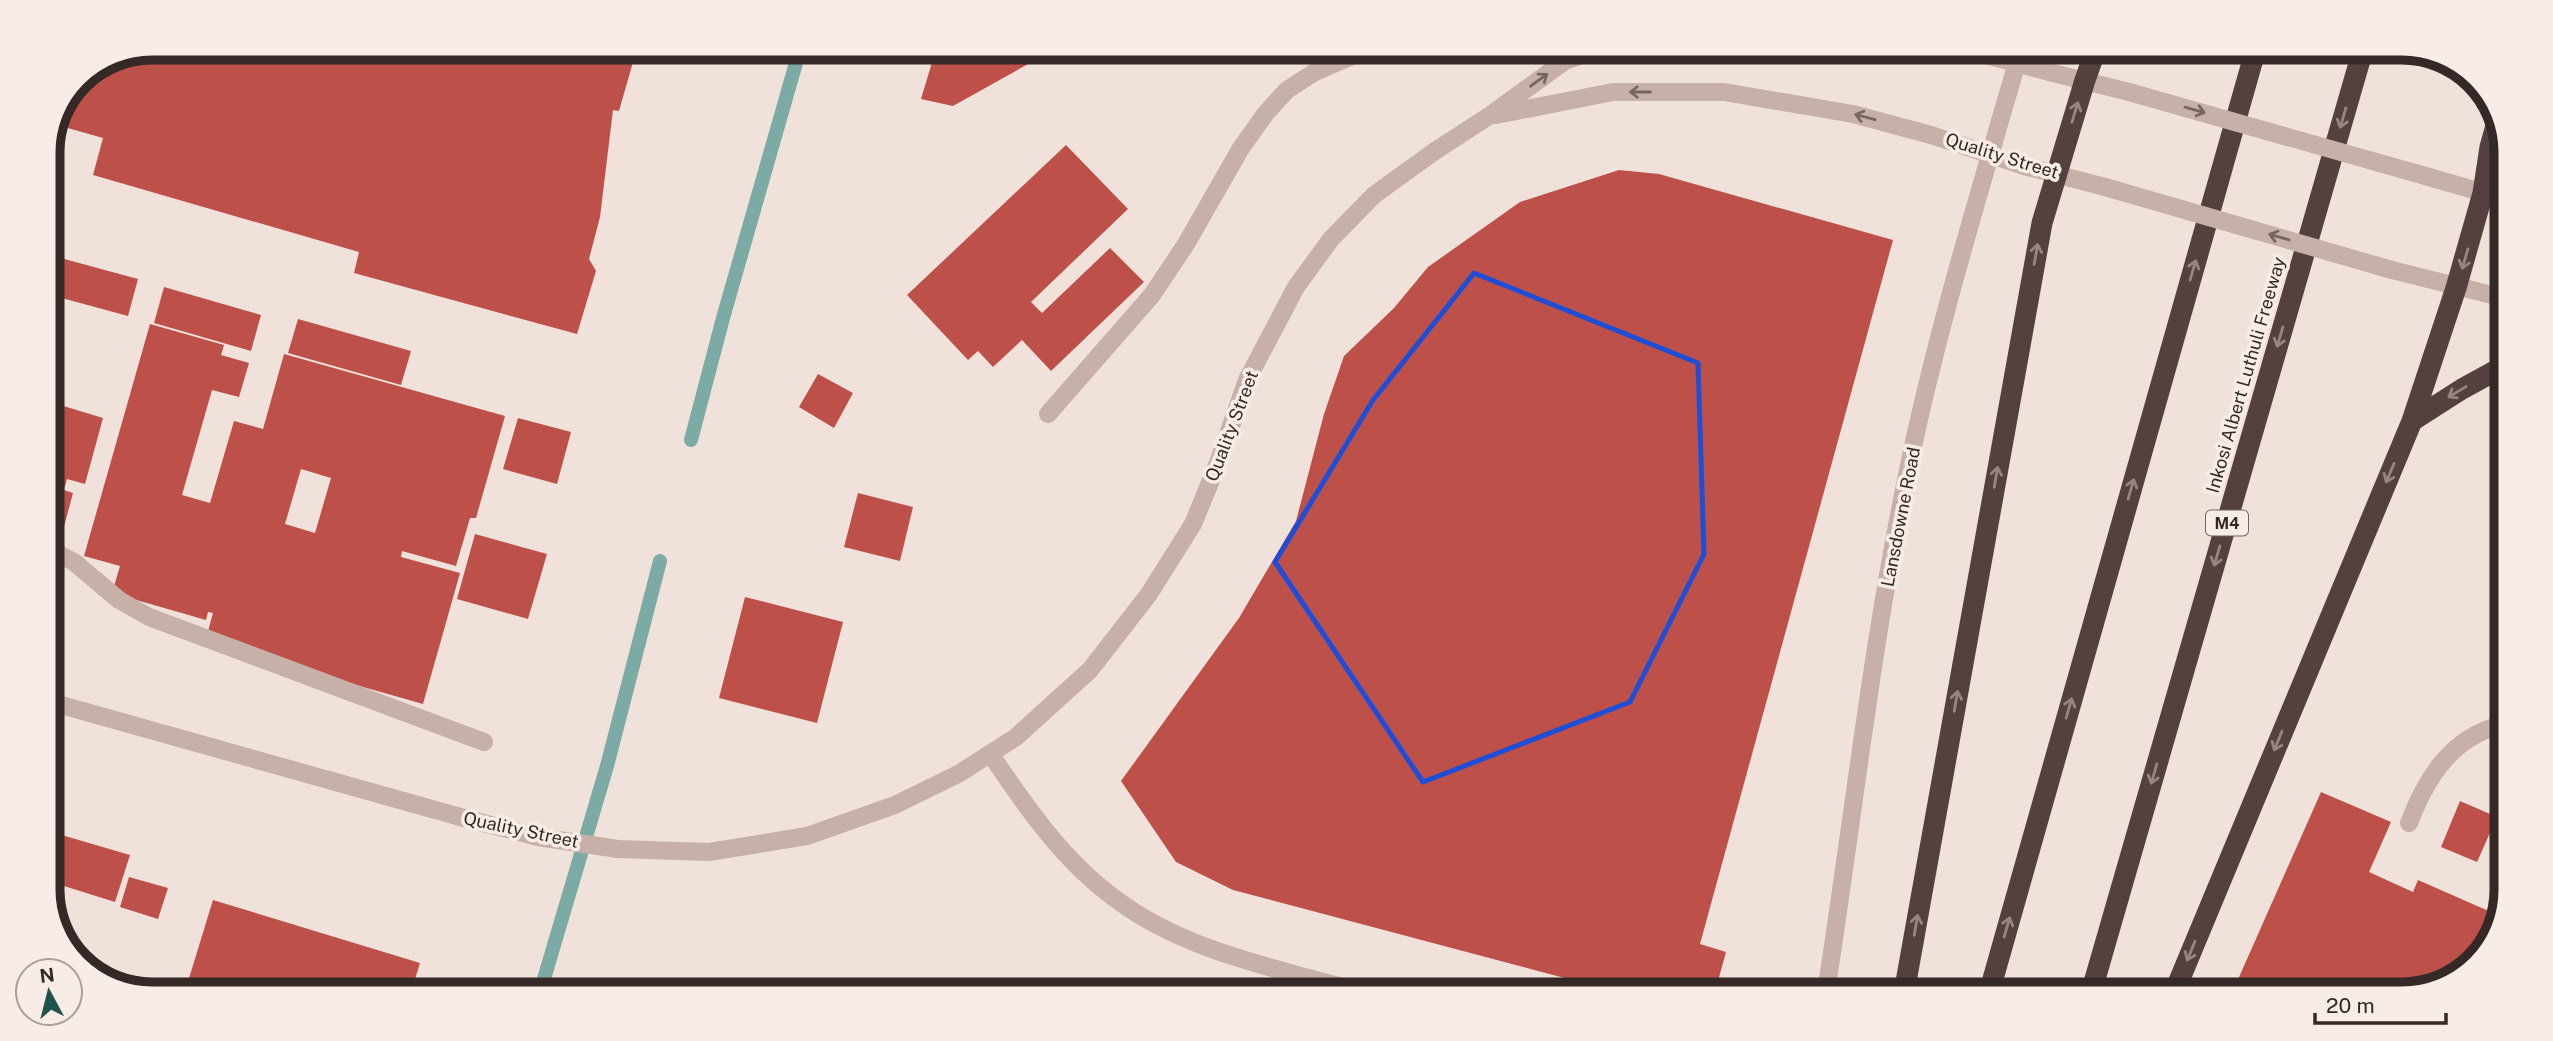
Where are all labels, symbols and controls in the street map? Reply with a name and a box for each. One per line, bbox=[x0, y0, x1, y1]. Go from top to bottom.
one-way arrow bbox=[1529, 73, 1548, 87]
one-way arrow bbox=[1629, 85, 1652, 99]
one-way arrow bbox=[2069, 102, 2082, 124]
one-way arrow bbox=[2183, 105, 2205, 118]
one-way arrow bbox=[2336, 107, 2349, 129]
one-way arrow bbox=[1854, 110, 1877, 123]
street label: Quality Street bbox=[1943, 128, 2061, 183]
one-way arrow bbox=[2269, 230, 2291, 243]
one-way arrow bbox=[2030, 243, 2043, 265]
one-way arrow bbox=[2457, 248, 2470, 270]
street label: Inkosi Albert Luthuli Freeway bbox=[2202, 254, 2289, 495]
one-way arrow bbox=[2188, 260, 2201, 282]
one-way arrow bbox=[2273, 326, 2286, 348]
street label: Quality Street bbox=[1201, 367, 1262, 484]
one-way arrow bbox=[2448, 385, 2468, 399]
street label: Lansdowne Road bbox=[1877, 445, 1924, 588]
one-way arrow bbox=[2382, 462, 2395, 484]
one-way arrow bbox=[1990, 467, 2003, 489]
one-way arrow bbox=[2126, 478, 2139, 500]
road number: M4 bbox=[2206, 510, 2248, 536]
one-way arrow bbox=[2210, 544, 2223, 566]
one-way arrow bbox=[1950, 690, 1963, 713]
one-way arrow bbox=[2064, 697, 2077, 719]
one-way arrow bbox=[2271, 729, 2284, 751]
one-way arrow bbox=[2147, 763, 2160, 785]
street label: Quality Street bbox=[462, 807, 581, 852]
one-way arrow bbox=[1910, 914, 1923, 937]
one-way arrow bbox=[2002, 916, 2015, 938]
one-way arrow bbox=[2184, 940, 2197, 961]
north arrow bbox=[14, 957, 84, 1027]
text: N bbox=[38, 963, 56, 987]
scale bar bbox=[2315, 982, 2446, 1026]
text: 20 m bbox=[2326, 993, 2375, 1018]

